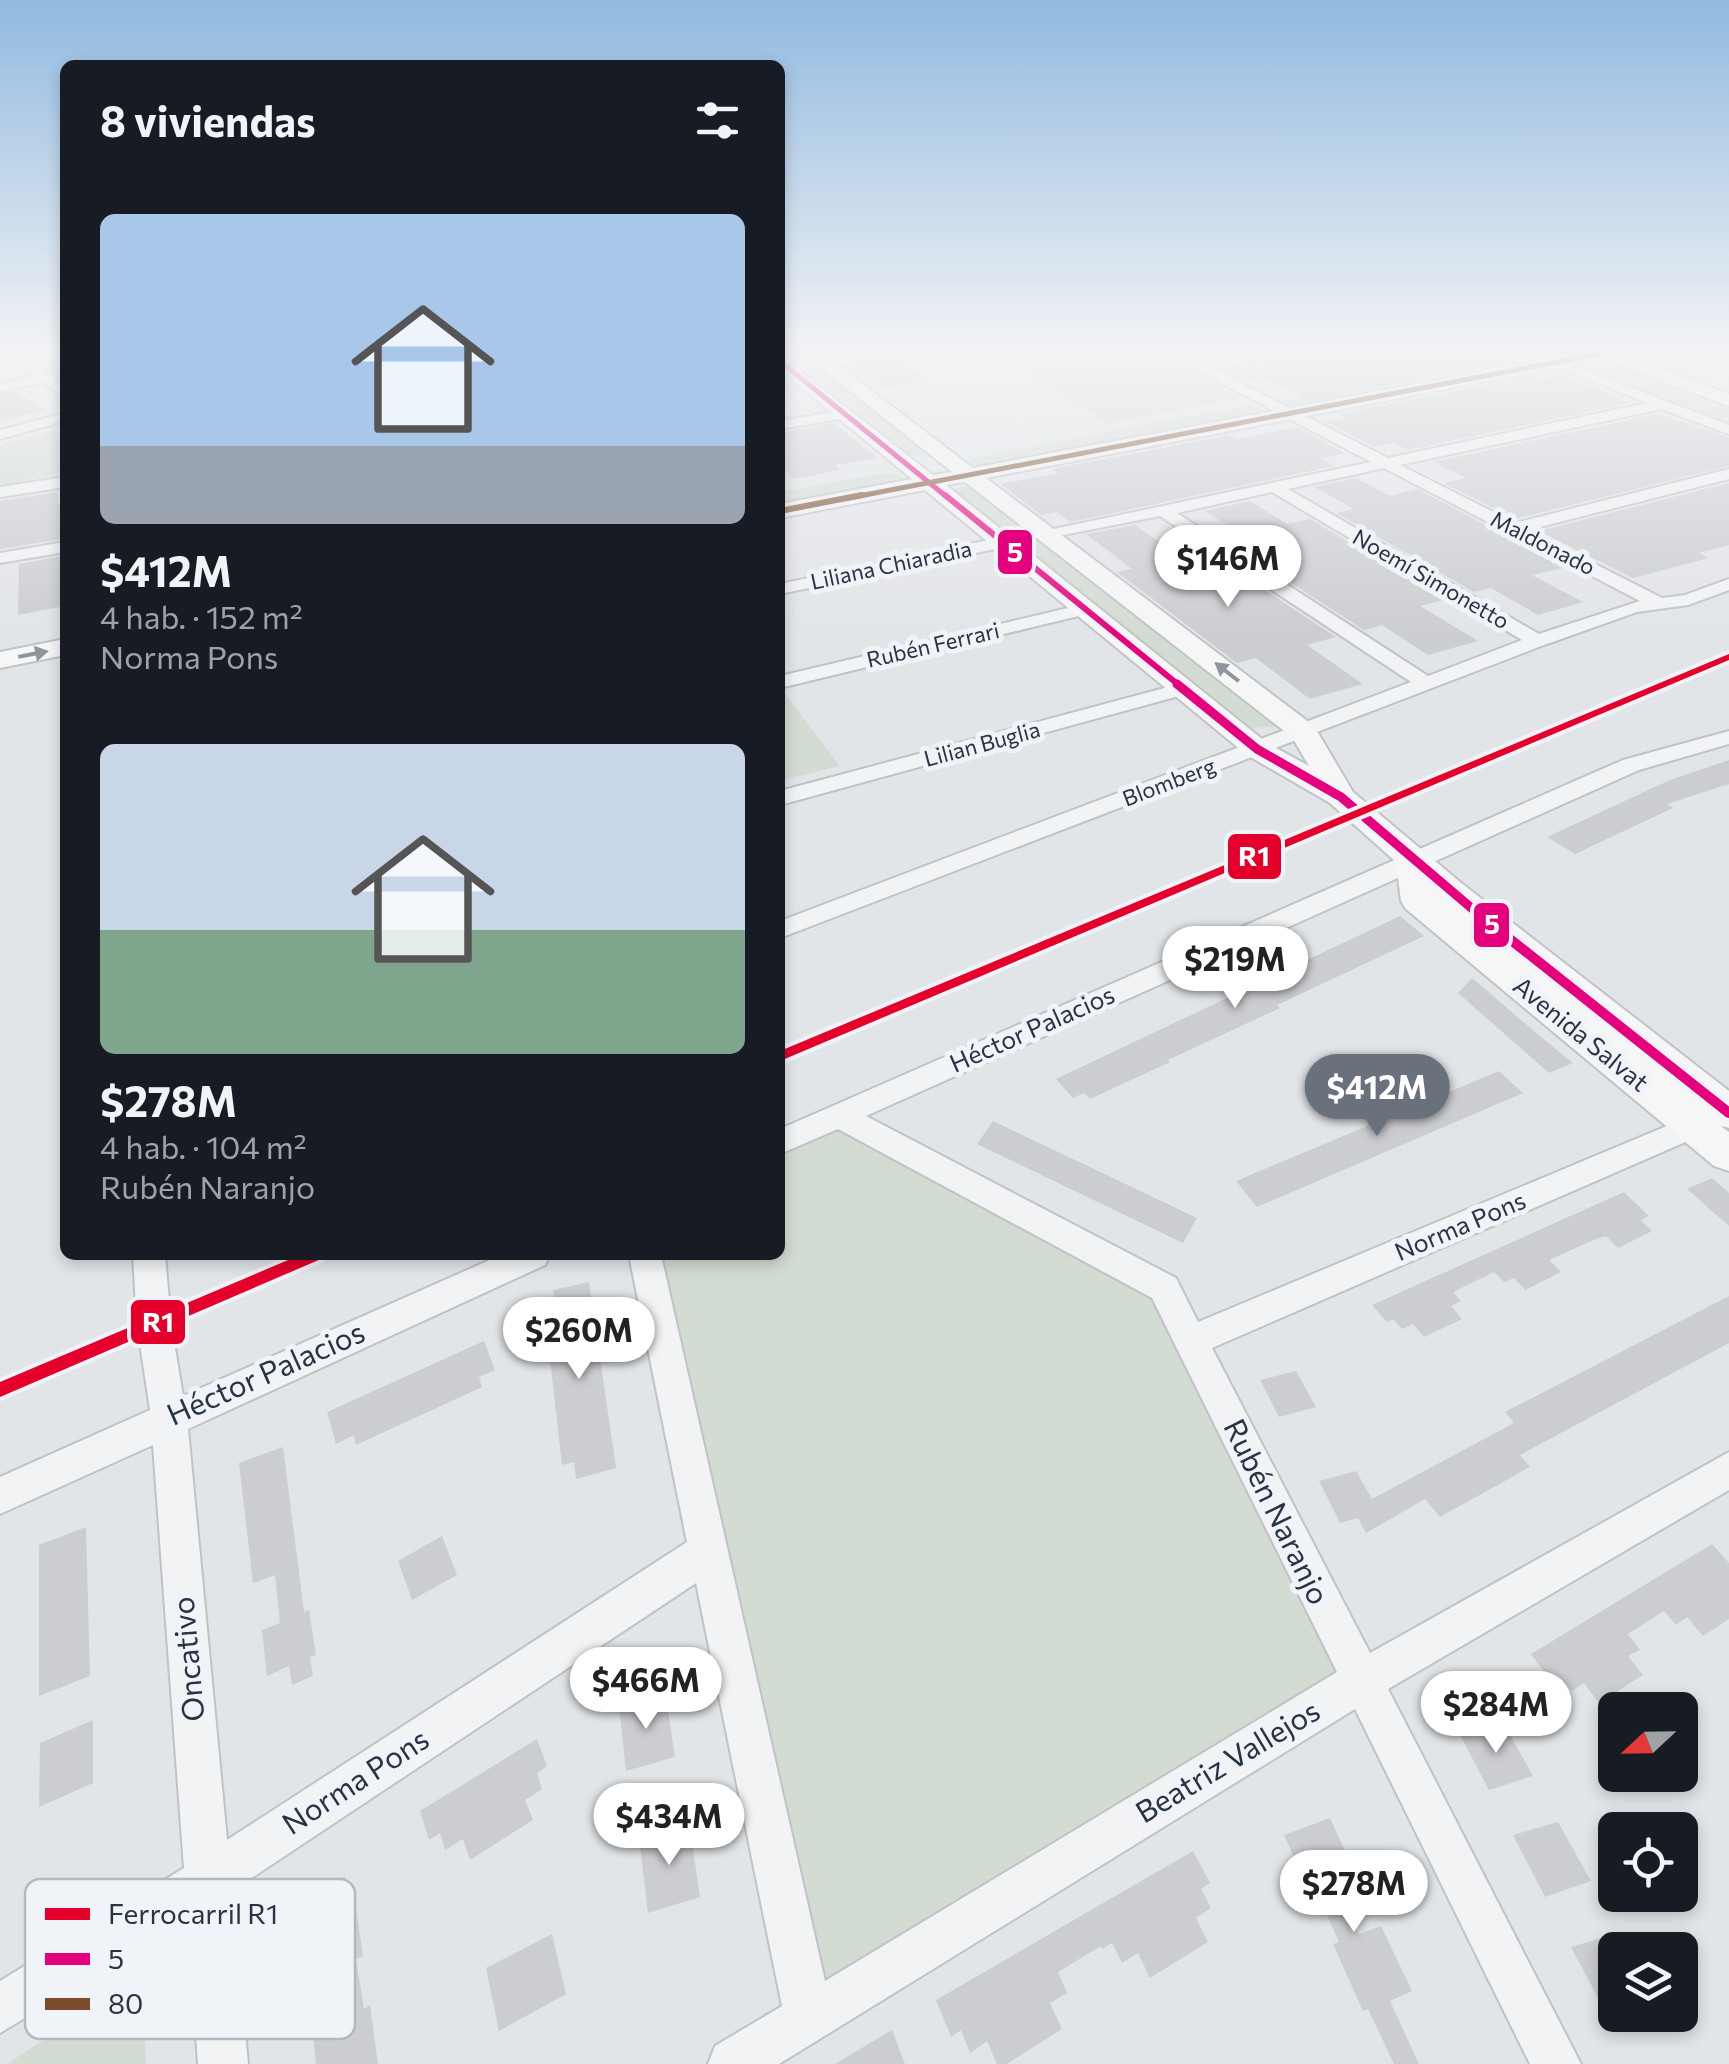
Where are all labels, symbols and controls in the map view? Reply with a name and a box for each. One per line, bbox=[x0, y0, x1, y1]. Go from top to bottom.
icon: filters bbox=[690, 93, 745, 148]
text: 8 viviendas bbox=[100, 94, 316, 146]
icon: home bbox=[333, 279, 513, 459]
street label: Maldonado bbox=[1486, 505, 1600, 580]
street label: Noemí Simonetto bbox=[1348, 523, 1514, 634]
pin: $146M bbox=[1158, 525, 1298, 610]
line badge: 5 bbox=[996, 528, 1034, 576]
street label: Liliana Chiaradia bbox=[808, 534, 974, 595]
text: 5 bbox=[1007, 534, 1023, 568]
text: $146M bbox=[1176, 537, 1280, 577]
text: $412M bbox=[100, 544, 232, 596]
text: 4 hab. · 152 m² bbox=[100, 596, 303, 636]
street label: Rubén Ferrari bbox=[864, 616, 1002, 673]
text: Norma Pons bbox=[100, 636, 278, 676]
one-way arrow bbox=[17, 645, 48, 661]
one-way arrow bbox=[1214, 663, 1240, 683]
street label: Lilian Buglia bbox=[921, 715, 1043, 772]
street label: Blomberg bbox=[1118, 751, 1219, 812]
icon: home bbox=[333, 809, 513, 989]
line badge: R1 bbox=[1226, 832, 1283, 881]
text: R1 bbox=[1238, 838, 1270, 872]
line badge: 5 bbox=[1472, 901, 1511, 949]
text: 5 bbox=[1484, 906, 1500, 940]
pin: $219M bbox=[1165, 926, 1305, 1011]
text: $219M bbox=[1184, 938, 1286, 978]
street label: Avenida Salvat bbox=[1508, 970, 1655, 1097]
street label: Héctor Palacios bbox=[945, 978, 1119, 1078]
pin: $412M bbox=[1307, 1054, 1447, 1139]
text: $412M bbox=[1327, 1066, 1427, 1106]
text: $278M bbox=[100, 1074, 237, 1126]
text: 4 hab. · 104 m² bbox=[100, 1126, 307, 1166]
text: Rubén Naranjo bbox=[100, 1166, 315, 1206]
street label: Norma Pons bbox=[1390, 1184, 1530, 1266]
pin: $260M bbox=[509, 1297, 649, 1382]
line badge: R1 bbox=[129, 1298, 187, 1346]
text: R1 bbox=[142, 1304, 174, 1338]
text: $260M bbox=[525, 1309, 633, 1349]
street label: Héctor Palacios bbox=[160, 1312, 370, 1432]
street label: Rubén Naranjo bbox=[1217, 1412, 1339, 1610]
street label: Oncativo bbox=[163, 1595, 210, 1723]
pin: $466M bbox=[576, 1647, 716, 1732]
text: $466M bbox=[592, 1659, 700, 1699]
pin: $284M bbox=[1426, 1671, 1566, 1756]
text: $284M bbox=[1443, 1683, 1549, 1723]
street label: Beatriz Vallejos bbox=[1128, 1690, 1325, 1829]
north arrow bbox=[1598, 1692, 1698, 1792]
map controls bbox=[1598, 1692, 1698, 2032]
street label: Norma Pons bbox=[274, 1719, 435, 1841]
pin: $434M bbox=[599, 1783, 739, 1868]
text: $434M bbox=[615, 1795, 723, 1835]
button: locate bbox=[1598, 1812, 1698, 1912]
pin: $278M bbox=[1284, 1850, 1424, 1935]
text: $278M bbox=[1302, 1862, 1406, 1902]
legend bbox=[25, 1879, 355, 2039]
text: Ferrocarril R1 bbox=[108, 1896, 278, 1930]
button: layers bbox=[1598, 1932, 1698, 2032]
text: 5 bbox=[108, 1941, 124, 1975]
text: 80 bbox=[108, 1986, 143, 2020]

